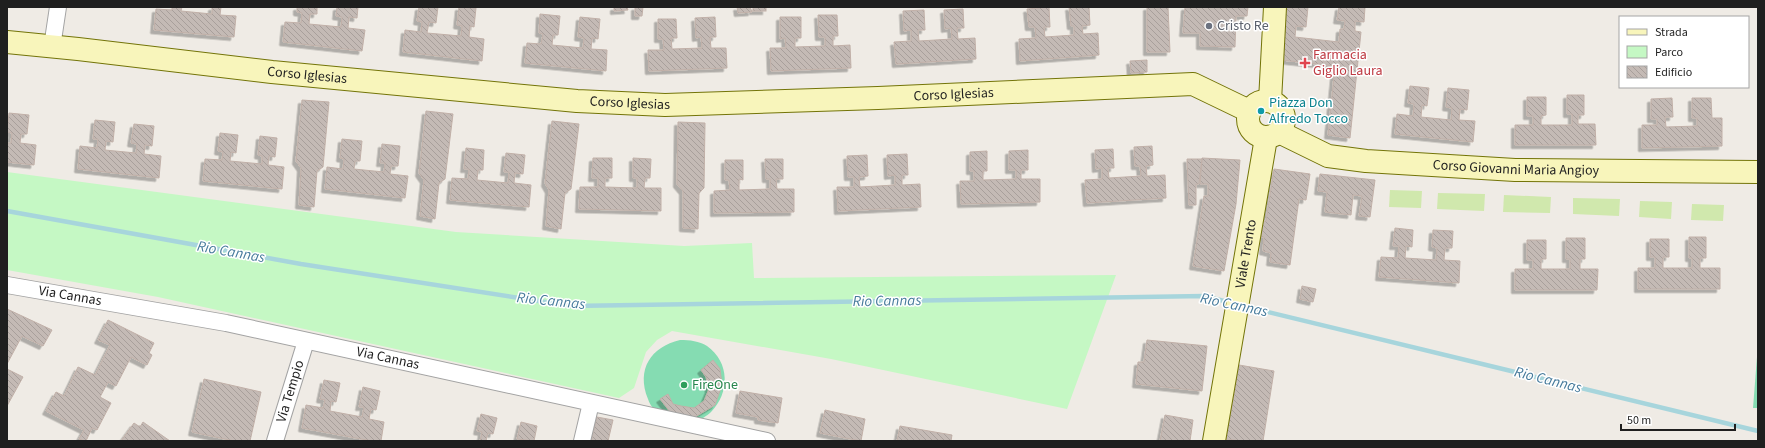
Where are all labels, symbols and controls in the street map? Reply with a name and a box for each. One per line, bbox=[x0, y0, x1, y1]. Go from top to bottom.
place label: Cristo Re bbox=[1217, 16, 1269, 36]
legend bbox=[1619, 16, 1749, 88]
marker: Cristo Re bbox=[1204, 21, 1214, 31]
text: Strada bbox=[1655, 24, 1688, 41]
text: Parco bbox=[1655, 44, 1683, 61]
place label: Farmacia Giglio Laura bbox=[1313, 45, 1383, 81]
marker: Farmacia Giglio Laura bbox=[1300, 58, 1310, 68]
street label: Corso Iglesias bbox=[266, 62, 348, 89]
text: Edificio bbox=[1655, 64, 1692, 81]
street label: Corso Iglesias bbox=[913, 83, 994, 106]
street label: Corso Iglesias bbox=[589, 92, 670, 115]
place label: Piazza Don Alfredo Tocco bbox=[1269, 93, 1348, 129]
marker: Piazza Don Alfredo Tocco bbox=[1256, 106, 1266, 116]
street label: Corso Giovanni Maria Angioy bbox=[1432, 155, 1600, 181]
street label: Viale Trento bbox=[1230, 218, 1262, 290]
water label: Rio Cannas bbox=[195, 236, 267, 268]
street label: Via Cannas bbox=[37, 281, 103, 311]
water label: Rio Cannas bbox=[516, 287, 586, 315]
water label: Rio Cannas bbox=[1198, 288, 1270, 322]
water label: Rio Cannas bbox=[852, 290, 922, 312]
street label: Via Cannas bbox=[355, 342, 421, 375]
street label: Via Tempio bbox=[271, 358, 310, 425]
water label: Rio Cannas bbox=[1512, 362, 1584, 398]
place label: FireOne bbox=[692, 375, 738, 395]
marker: FireOne bbox=[679, 380, 689, 390]
scale bar bbox=[1621, 406, 1735, 432]
text: 50 m bbox=[1627, 412, 1651, 429]

